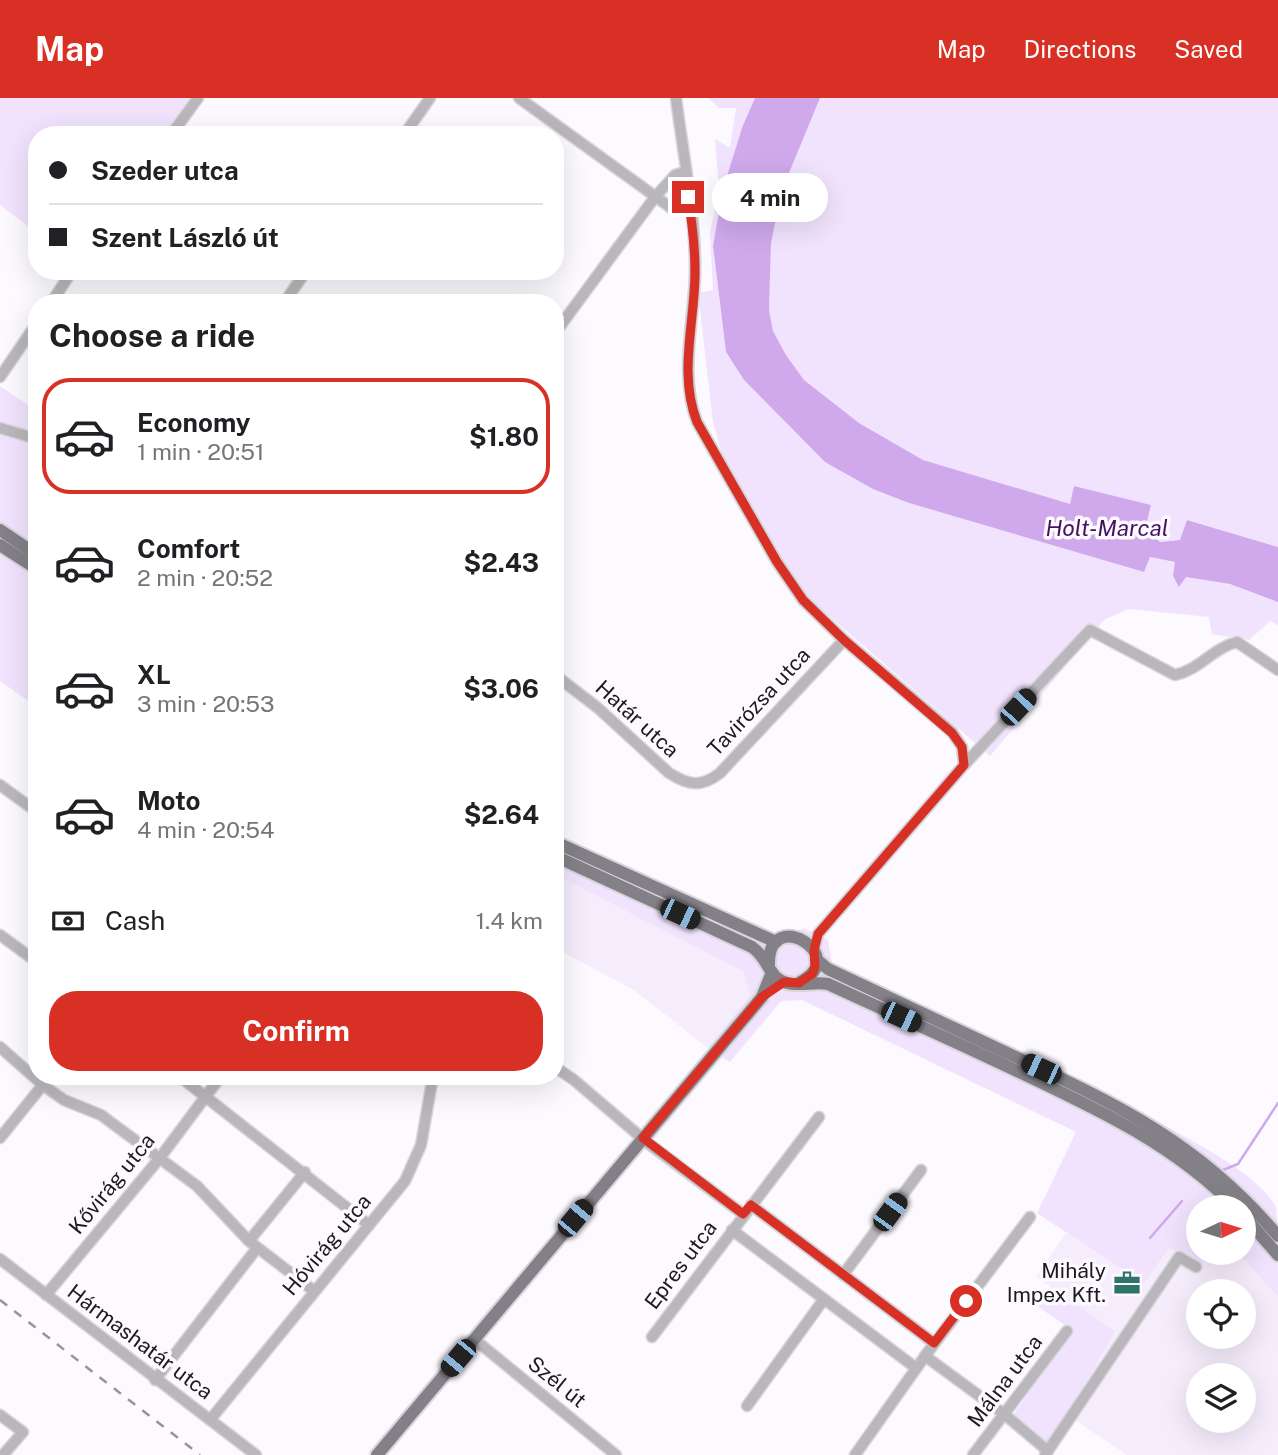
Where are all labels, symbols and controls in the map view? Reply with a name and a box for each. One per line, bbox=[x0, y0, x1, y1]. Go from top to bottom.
text: Map bbox=[35, 30, 104, 68]
text: Map bbox=[937, 35, 986, 63]
text: Directions bbox=[1024, 35, 1136, 63]
text: Saved bbox=[1174, 35, 1243, 63]
text: Szeder utca bbox=[91, 155, 239, 186]
callout: 4 min bbox=[712, 172, 828, 222]
route end bbox=[672, 181, 704, 213]
text: 4 min bbox=[740, 184, 800, 211]
text: Szent László út bbox=[91, 222, 279, 253]
text: Choose a ride bbox=[49, 317, 255, 354]
icon: car bbox=[53, 405, 116, 468]
text: Economy bbox=[137, 407, 250, 438]
text: $1.80 bbox=[469, 421, 539, 452]
text: 1 min · 20:51 bbox=[137, 438, 264, 465]
water label: Holt-Marcal bbox=[1046, 514, 1168, 541]
icon: car bbox=[53, 531, 116, 594]
text: Comfort bbox=[137, 533, 240, 564]
text: $2.43 bbox=[464, 547, 539, 578]
text: 2 min · 20:52 bbox=[137, 564, 273, 591]
street label: Tavirózsa utca bbox=[702, 642, 815, 761]
icon: car bbox=[53, 657, 116, 720]
text: XL bbox=[137, 659, 171, 690]
text: $3.06 bbox=[463, 673, 539, 704]
street label: Határ utca bbox=[591, 675, 684, 762]
car bbox=[996, 684, 1041, 730]
text: 3 min · 20:53 bbox=[137, 690, 275, 717]
icon: car bbox=[53, 783, 116, 846]
text: Moto bbox=[137, 785, 200, 816]
text: $2.64 bbox=[464, 799, 539, 830]
text: 4 min · 20:54 bbox=[137, 816, 275, 843]
car bbox=[657, 896, 704, 932]
icon: cash bbox=[49, 902, 87, 940]
text: Cash bbox=[105, 905, 165, 936]
text: 1.4 km bbox=[476, 907, 543, 934]
button: Confirm bbox=[49, 991, 543, 1071]
car bbox=[878, 999, 925, 1035]
car bbox=[1018, 1051, 1065, 1087]
street label: Kővirág utca bbox=[64, 1128, 160, 1239]
street label: Hóvirág utca bbox=[277, 1189, 376, 1300]
car bbox=[870, 1189, 911, 1235]
car bbox=[554, 1195, 597, 1241]
north arrow bbox=[1186, 1195, 1256, 1265]
map controls bbox=[1186, 1195, 1256, 1433]
street label: Epres utca bbox=[639, 1216, 722, 1314]
place label: Mihály Impex Kft. bbox=[1007, 1258, 1106, 1307]
office icon: Mihály Impex Kft. bbox=[1112, 1268, 1142, 1298]
street label: Hármashatár utca bbox=[63, 1279, 218, 1404]
button: locate bbox=[1186, 1279, 1256, 1349]
route start bbox=[950, 1285, 982, 1317]
street label: Málna utca bbox=[962, 1330, 1047, 1431]
car bbox=[437, 1335, 480, 1381]
street label: Szél út bbox=[523, 1351, 591, 1413]
button: layers bbox=[1186, 1363, 1256, 1433]

